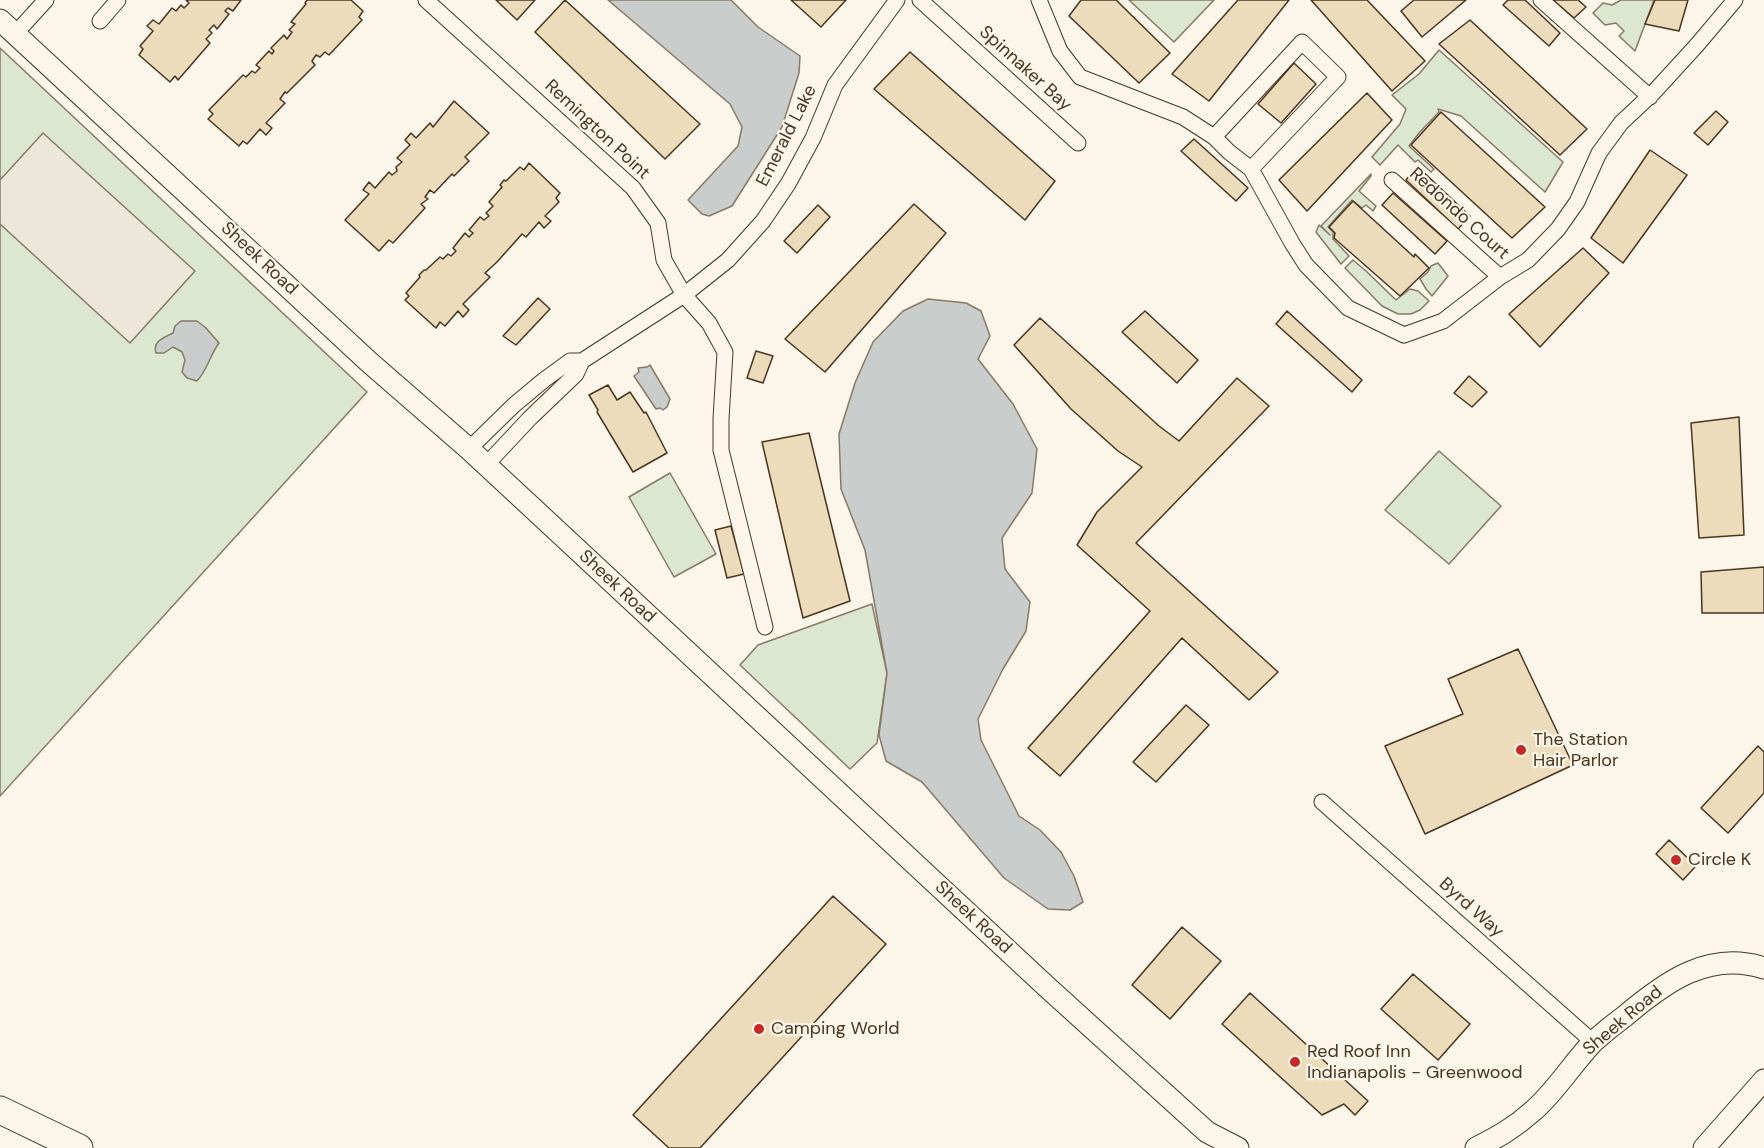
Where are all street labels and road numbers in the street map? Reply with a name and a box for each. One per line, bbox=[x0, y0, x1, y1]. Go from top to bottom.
street label: Spinnaker Bay bbox=[974, 22, 1076, 116]
street label: Remington Point bbox=[540, 76, 654, 184]
street label: Emerald Lake bbox=[752, 82, 822, 190]
street label: Redondo Court bbox=[1405, 163, 1513, 265]
street label: Sheek Road bbox=[216, 218, 302, 300]
street label: Sheek Road bbox=[574, 546, 660, 628]
street label: Byrd Way bbox=[1434, 873, 1508, 943]
street label: Sheek Road bbox=[930, 877, 1016, 959]
street label: Sheek Road bbox=[1579, 982, 1667, 1060]

